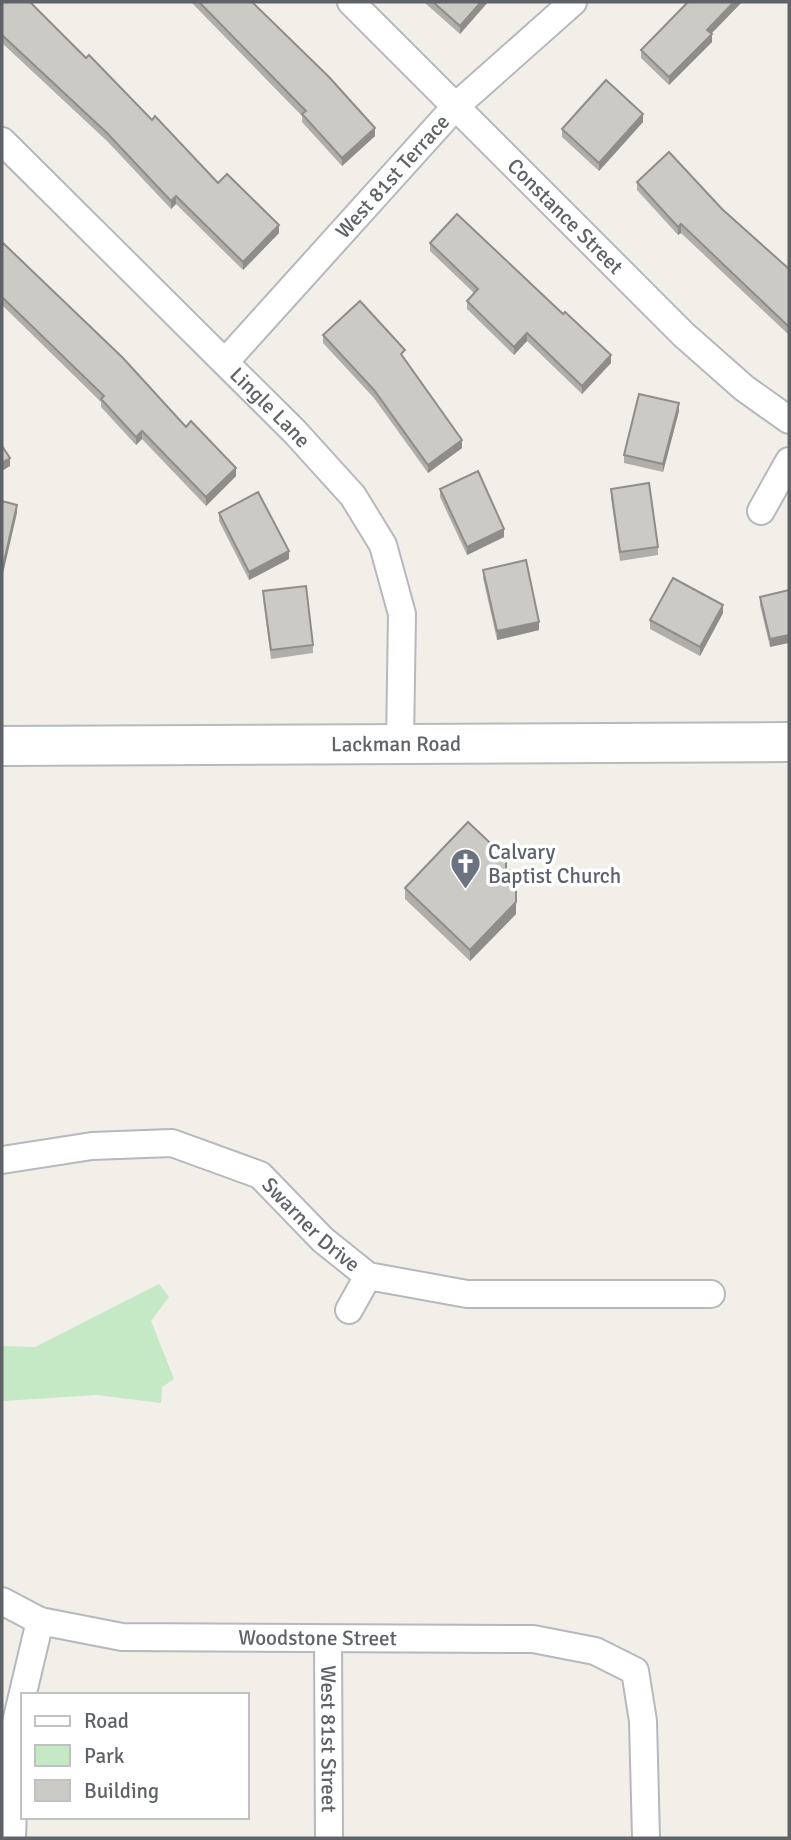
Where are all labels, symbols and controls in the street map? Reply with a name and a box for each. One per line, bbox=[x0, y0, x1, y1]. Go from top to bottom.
street label: West 81st Terrace bbox=[330, 109, 455, 244]
street label: Constance Street bbox=[502, 153, 629, 280]
street label: Lingle Lane bbox=[224, 362, 316, 453]
street label: Lackman Road bbox=[331, 731, 461, 757]
place label: Calvary Baptist Church bbox=[488, 839, 621, 889]
church icon: Calvary Baptist Church bbox=[448, 847, 482, 891]
street label: Swarner Drive bbox=[256, 1172, 365, 1277]
street label: Woodstone Street bbox=[238, 1625, 397, 1651]
street label: West 81st Street bbox=[315, 1665, 342, 1813]
legend bbox=[21, 1693, 248, 1819]
text: Road bbox=[84, 1708, 129, 1734]
text: Park bbox=[84, 1743, 125, 1769]
text: Building bbox=[84, 1778, 159, 1804]

